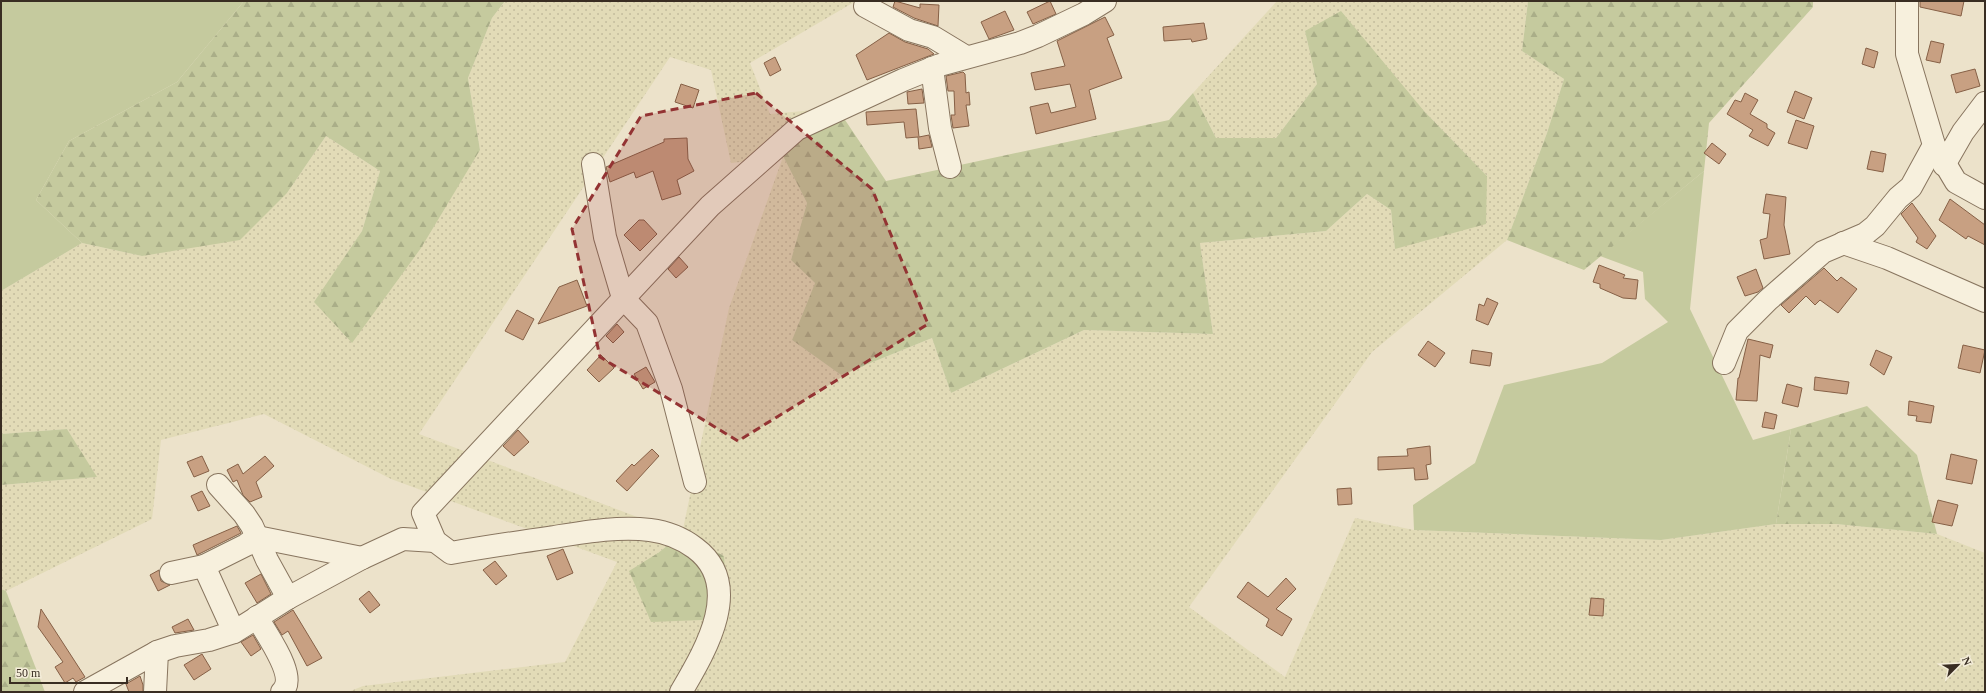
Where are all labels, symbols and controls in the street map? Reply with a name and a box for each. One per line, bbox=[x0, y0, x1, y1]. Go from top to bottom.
north arrow bbox=[1938, 645, 1978, 685]
text: N bbox=[1960, 655, 1974, 667]
scale bar bbox=[10, 659, 127, 685]
text: 50 m bbox=[16, 666, 41, 680]

